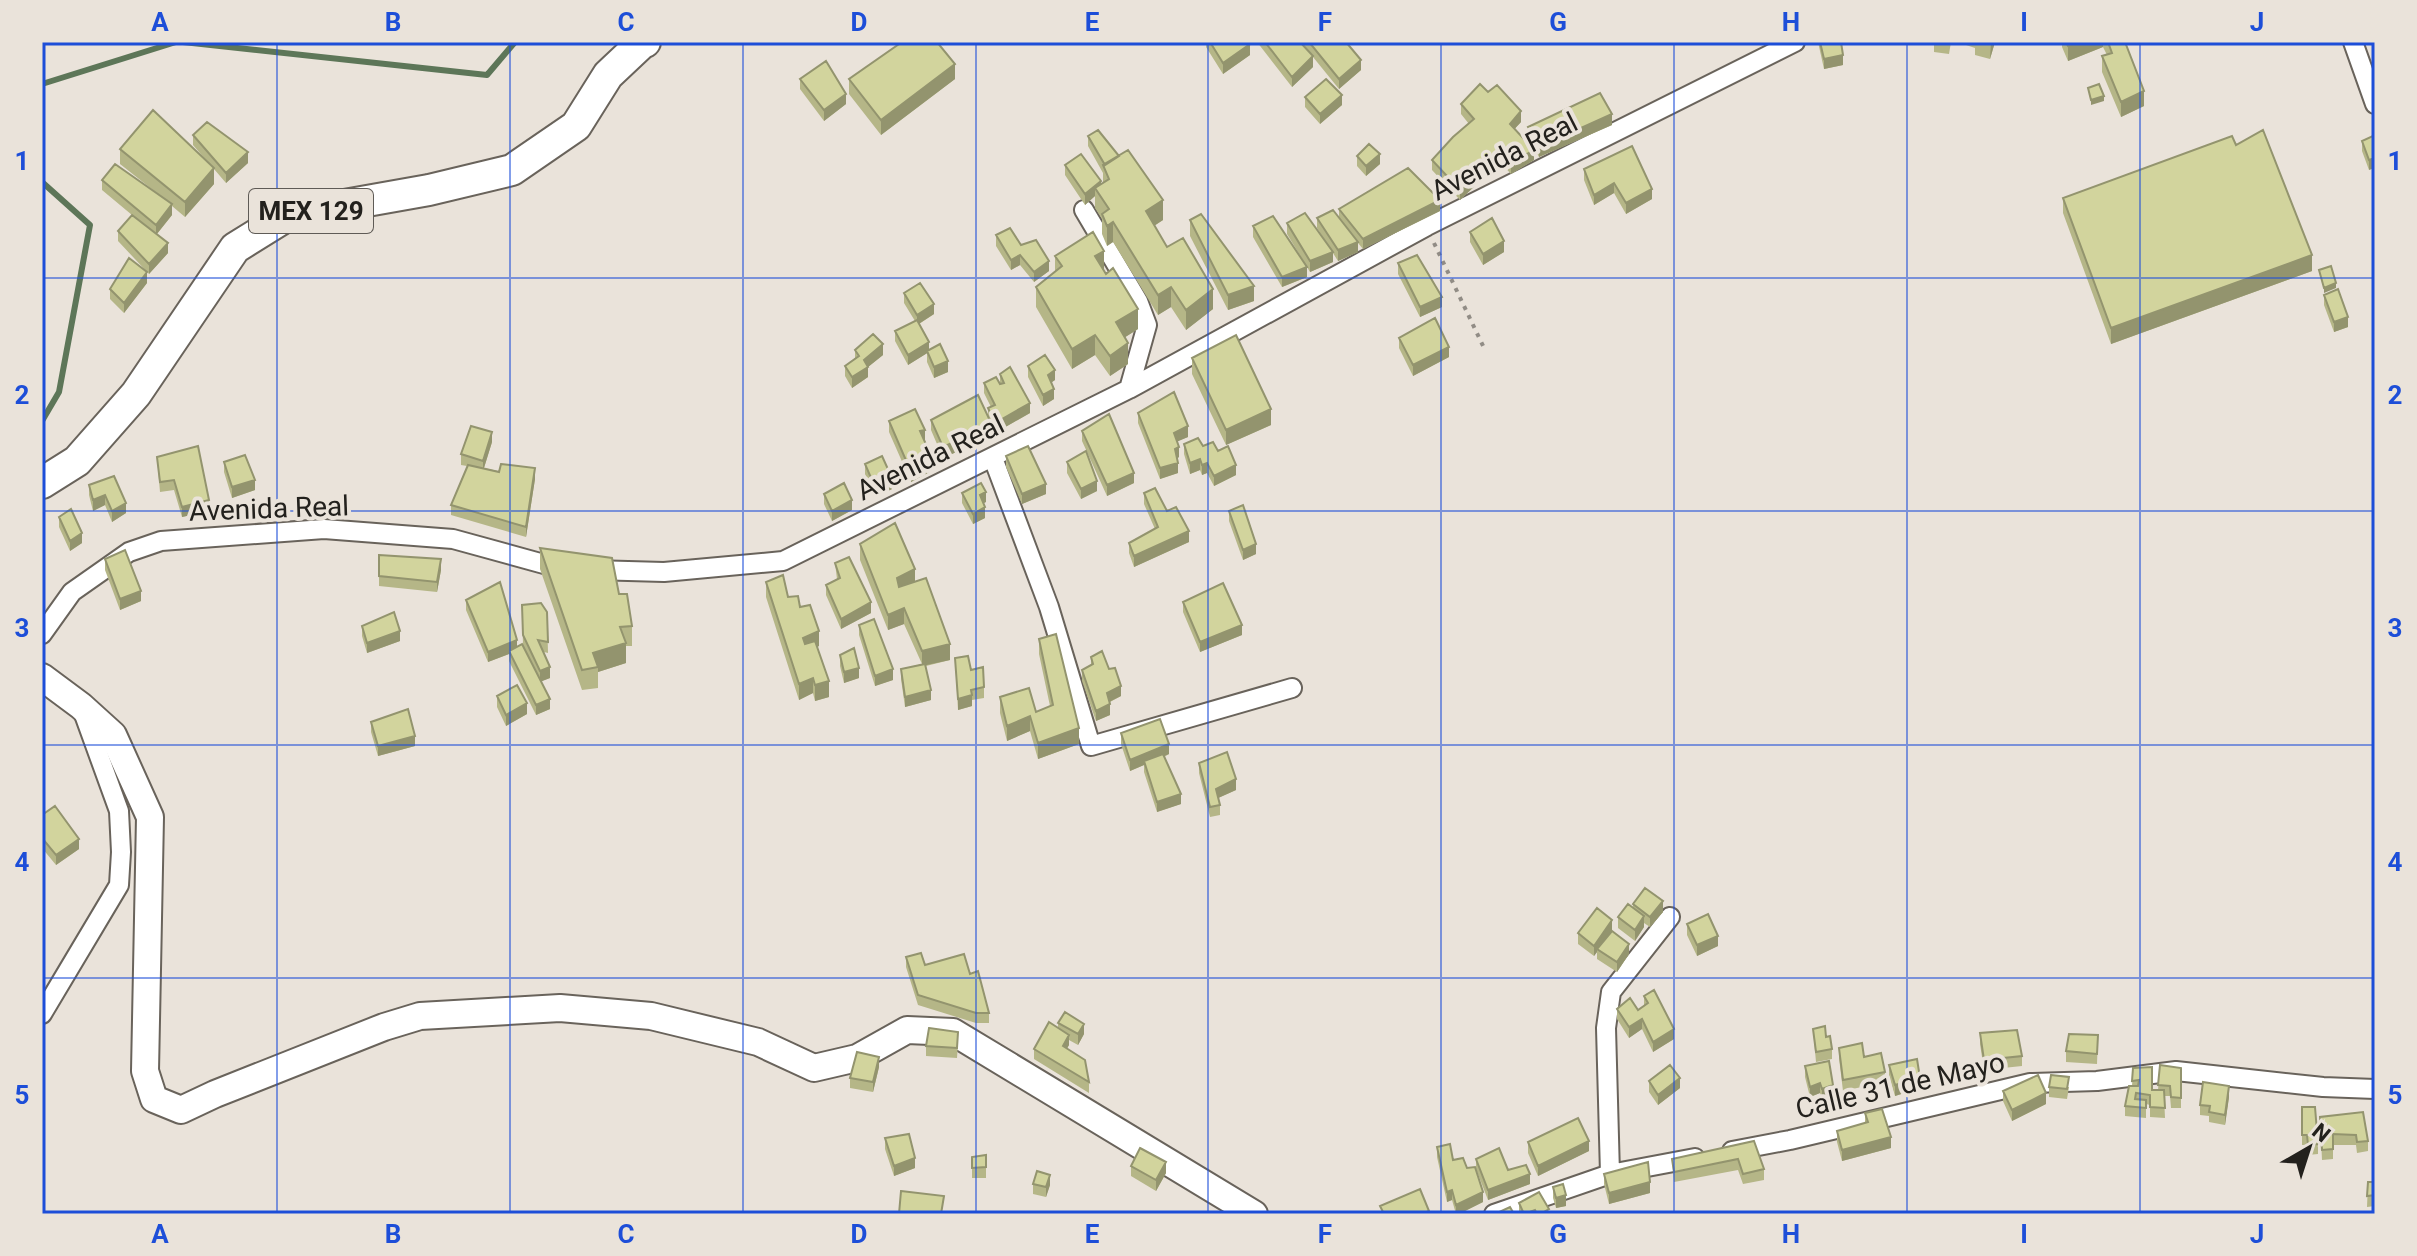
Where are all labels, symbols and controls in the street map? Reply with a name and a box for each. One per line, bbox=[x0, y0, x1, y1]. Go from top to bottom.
text: A bbox=[151, 7, 169, 37]
text: B bbox=[385, 7, 401, 37]
text: C bbox=[617, 7, 635, 37]
text: D bbox=[851, 7, 867, 37]
text: E bbox=[1085, 7, 1100, 37]
text: F bbox=[1318, 7, 1332, 37]
text: G bbox=[1549, 7, 1567, 37]
text: H bbox=[1782, 7, 1800, 37]
text: I bbox=[2020, 7, 2028, 37]
text: J bbox=[2250, 7, 2264, 37]
street label: Avenida Real bbox=[1425, 105, 1583, 208]
text: 1 bbox=[15, 146, 29, 176]
text: 1 bbox=[2388, 146, 2402, 176]
road number: MEX 129 bbox=[249, 189, 373, 233]
text: 2 bbox=[15, 380, 29, 410]
text: 2 bbox=[2388, 380, 2402, 410]
street label: Avenida Real bbox=[851, 408, 1009, 507]
street label: Avenida Real bbox=[188, 489, 350, 528]
text: 3 bbox=[15, 613, 29, 643]
text: 3 bbox=[2388, 613, 2402, 643]
text: 4 bbox=[15, 847, 30, 877]
text: 4 bbox=[2388, 847, 2403, 877]
street label: Calle 31 de Mayo bbox=[1792, 1045, 2008, 1126]
text: 5 bbox=[15, 1080, 29, 1110]
text: 5 bbox=[2388, 1080, 2402, 1110]
north arrow bbox=[2269, 1108, 2349, 1188]
text: N bbox=[2307, 1118, 2335, 1147]
text: A bbox=[151, 1219, 169, 1249]
text: B bbox=[385, 1219, 401, 1249]
text: C bbox=[617, 1219, 635, 1249]
text: D bbox=[851, 1219, 867, 1249]
text: E bbox=[1085, 1219, 1100, 1249]
text: F bbox=[1318, 1219, 1332, 1249]
text: G bbox=[1549, 1219, 1567, 1249]
text: H bbox=[1782, 1219, 1800, 1249]
text: I bbox=[2020, 1219, 2028, 1249]
text: J bbox=[2250, 1219, 2264, 1249]

